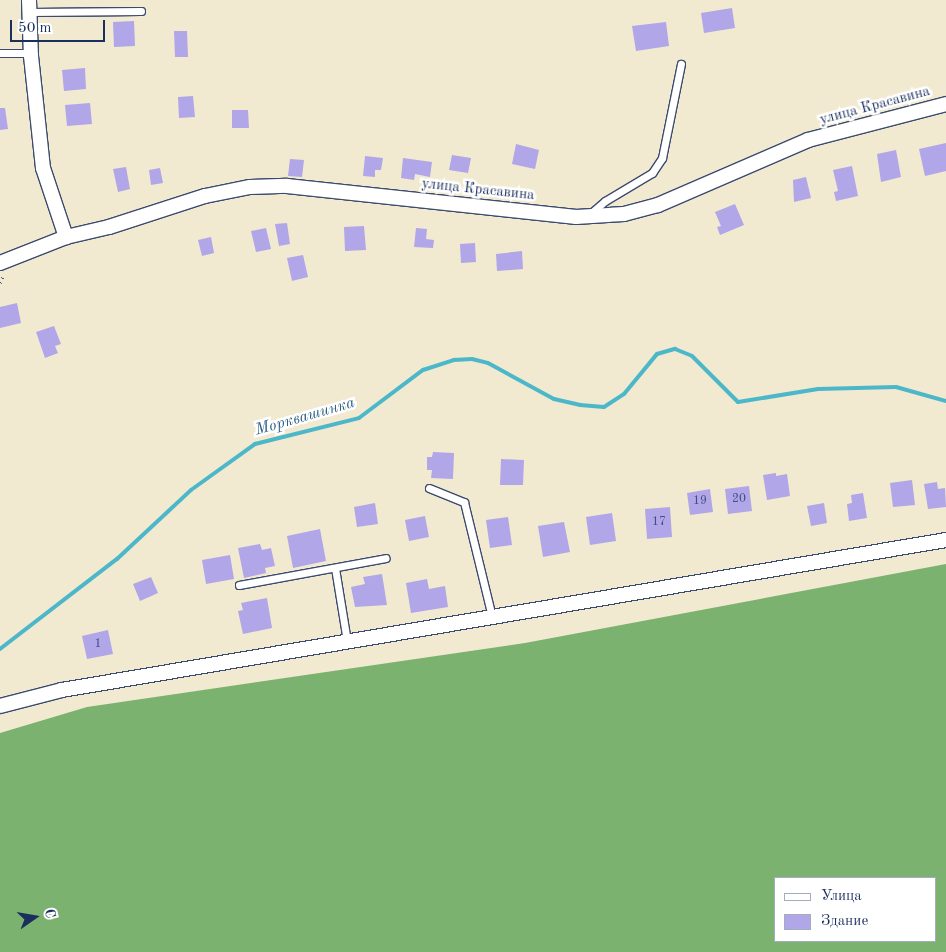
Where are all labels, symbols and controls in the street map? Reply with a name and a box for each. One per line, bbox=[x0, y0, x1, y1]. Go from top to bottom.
scale bar bbox=[12, 10, 108, 42]
text: 50 m bbox=[18, 21, 52, 36]
street label: улица Красавина bbox=[818, 83, 932, 129]
street label: улица Красавина bbox=[421, 175, 535, 205]
water label: Морквашинка bbox=[253, 394, 357, 440]
house number: 20 bbox=[732, 493, 746, 507]
house number: 19 bbox=[693, 495, 707, 509]
house number: 17 bbox=[652, 516, 666, 530]
house number: 1 bbox=[95, 638, 101, 652]
legend bbox=[774, 877, 936, 942]
text: Улица bbox=[821, 889, 862, 904]
north arrow bbox=[10, 892, 60, 942]
text: С bbox=[42, 908, 57, 920]
text: Здание bbox=[821, 914, 868, 929]

